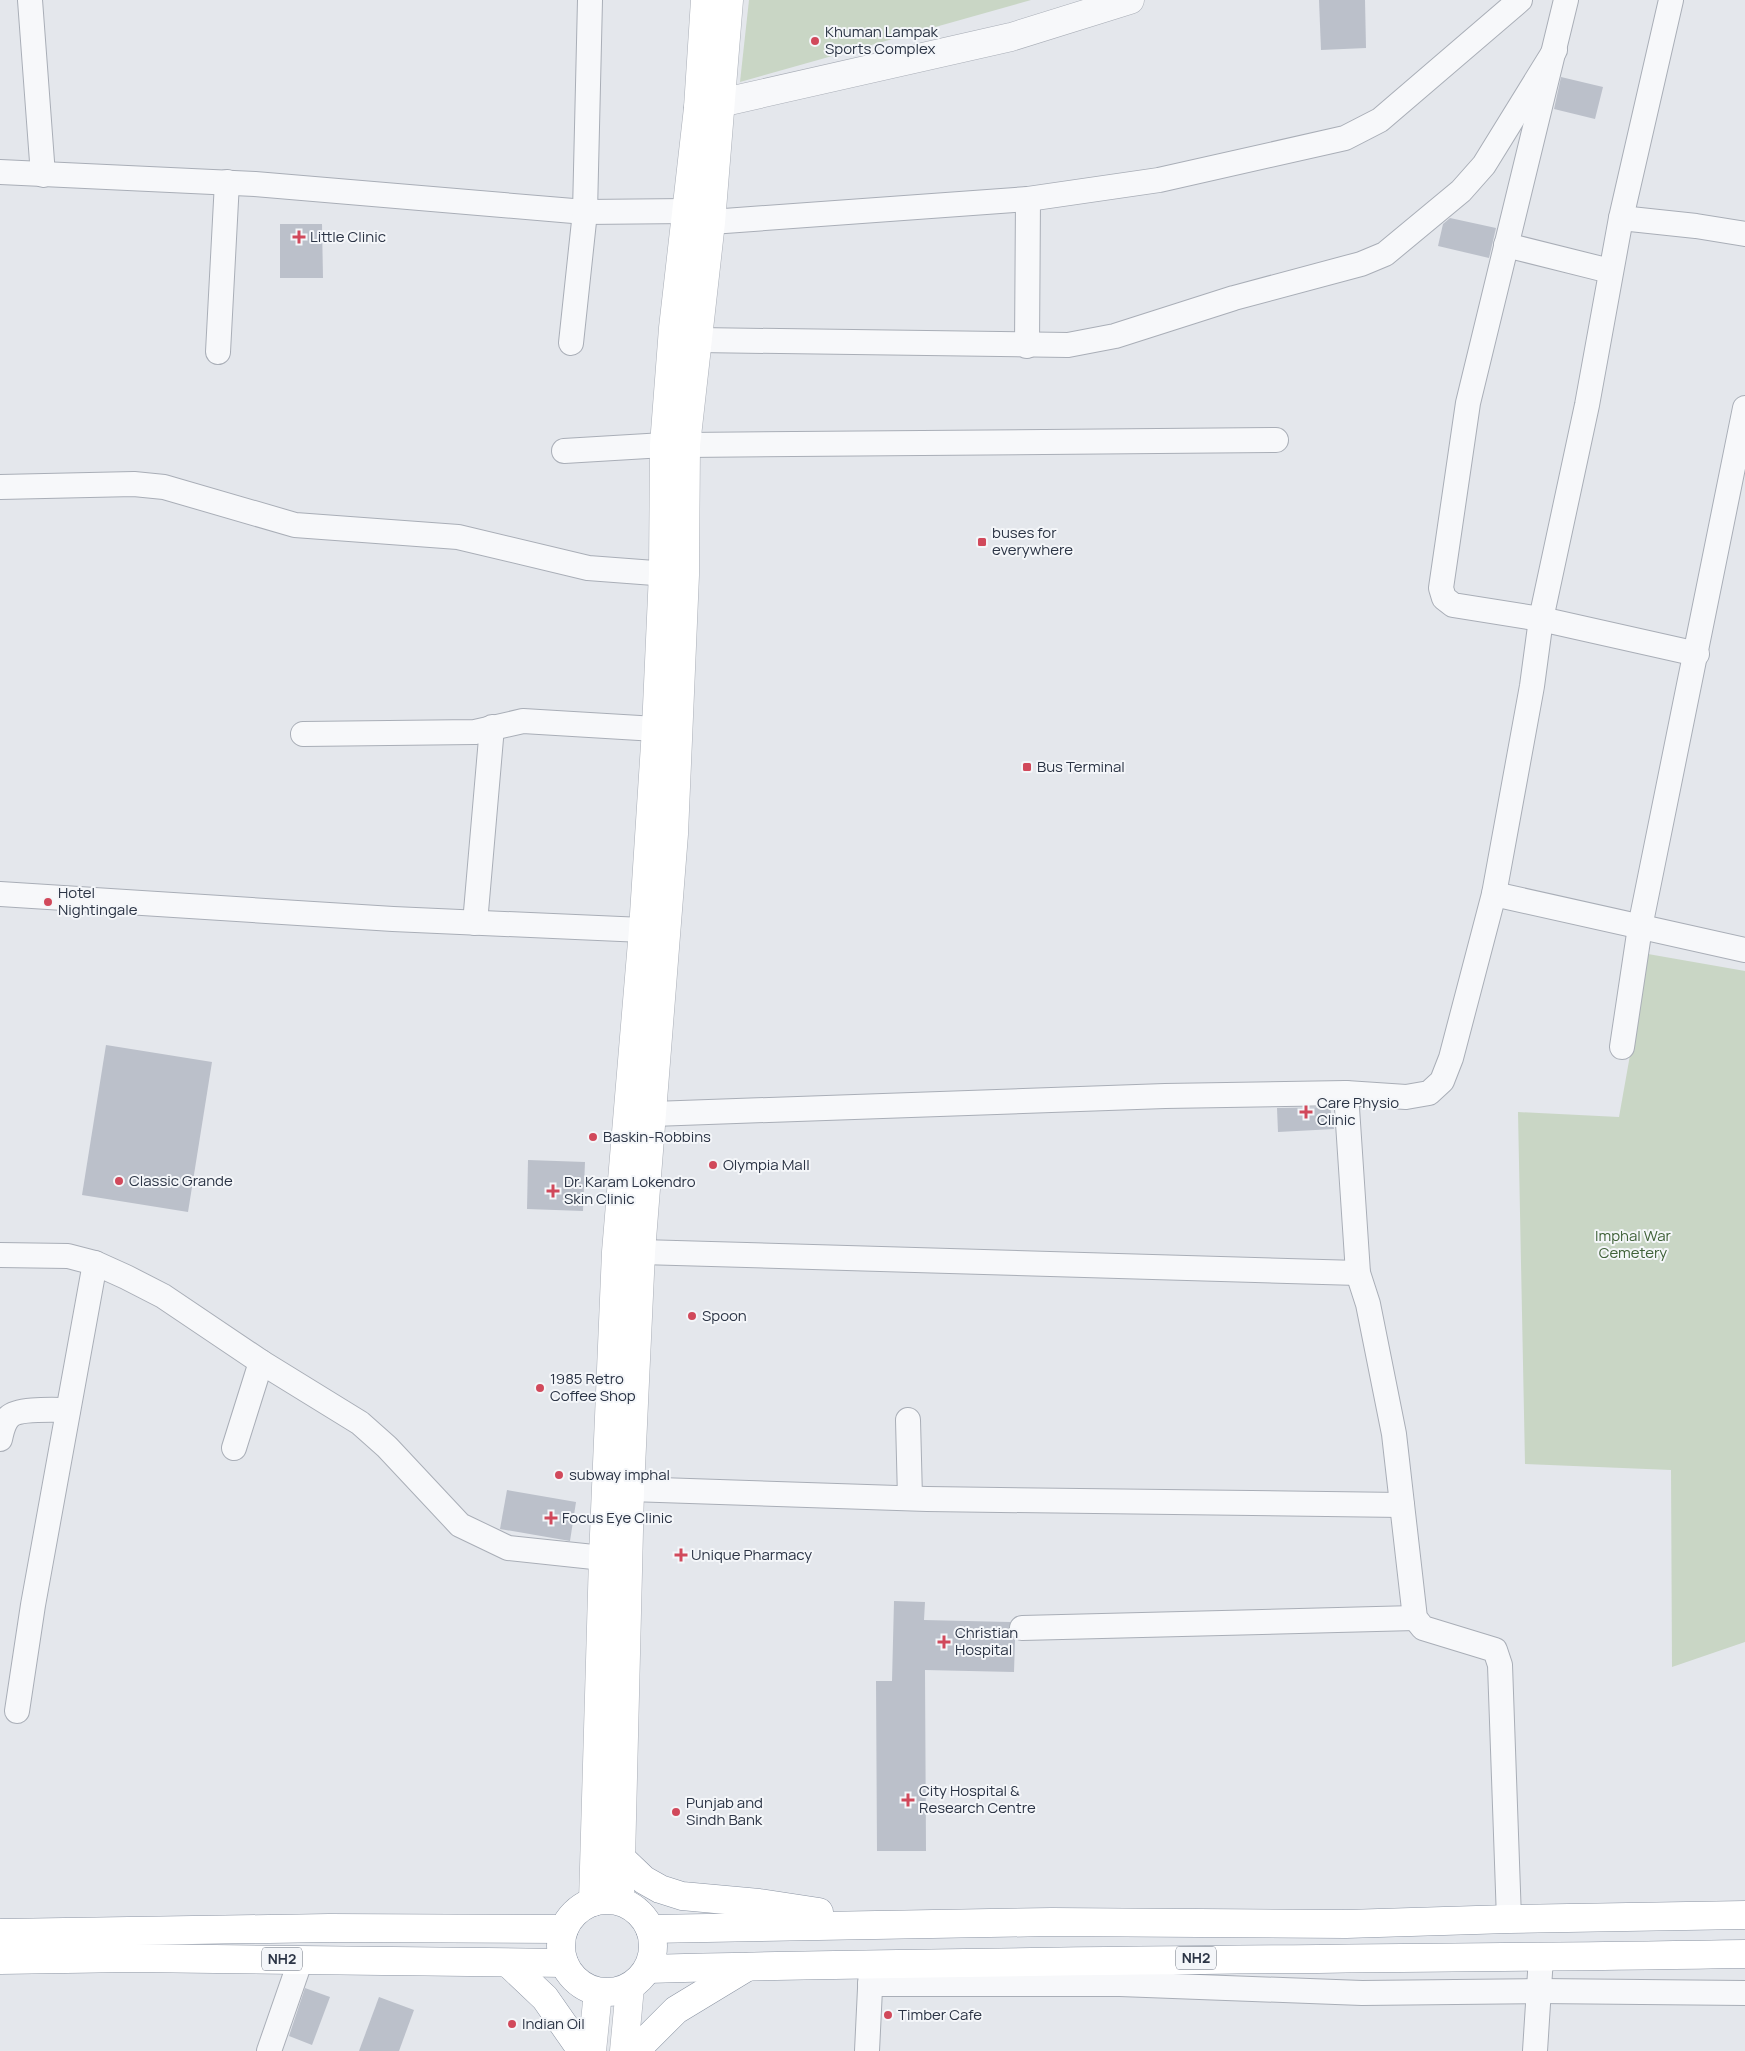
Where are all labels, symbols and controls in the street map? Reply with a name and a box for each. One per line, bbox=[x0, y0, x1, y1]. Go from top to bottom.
place label: Khuman Lampak Sports Complex bbox=[825, 21, 939, 59]
marker: Khuman Lampak Sports Complex bbox=[809, 35, 821, 47]
place label: Little Clinic bbox=[310, 226, 386, 247]
marker: Little Clinic bbox=[292, 230, 306, 244]
place label: buses for everywhere bbox=[992, 522, 1073, 560]
marker: buses for everywhere bbox=[976, 536, 988, 548]
place label: Bus Terminal bbox=[1037, 756, 1125, 777]
marker: Bus Terminal bbox=[1021, 761, 1033, 773]
place label: Hotel Nightingale bbox=[58, 882, 138, 920]
marker: Hotel Nightingale bbox=[42, 896, 54, 908]
place label: Care Physio Clinic bbox=[1317, 1092, 1399, 1130]
marker: Care Physio Clinic bbox=[1299, 1105, 1313, 1119]
place label: Baskin-Robbins bbox=[603, 1126, 711, 1147]
marker: Baskin-Robbins bbox=[587, 1131, 599, 1143]
place label: Olympia Mall bbox=[723, 1154, 810, 1175]
marker: Olympia Mall bbox=[707, 1159, 719, 1171]
place label: Classic Grande bbox=[129, 1170, 233, 1191]
place label: Dr. Karam Lokendro Skin Clinic bbox=[564, 1171, 696, 1209]
marker: Classic Grande bbox=[113, 1175, 125, 1187]
marker: Dr. Karam Lokendro Skin Clinic bbox=[546, 1184, 560, 1198]
park label: Imphal War Cemetery bbox=[1595, 1225, 1672, 1263]
place label: Spoon bbox=[702, 1305, 747, 1326]
marker: Spoon bbox=[686, 1310, 698, 1322]
place label: 1985 Retro Coffee Shop bbox=[550, 1368, 636, 1406]
marker: 1985 Retro Coffee Shop bbox=[534, 1382, 546, 1394]
place label: subway imphal bbox=[569, 1464, 670, 1485]
marker: subway imphal bbox=[553, 1469, 565, 1481]
place label: Focus Eye Clinic bbox=[562, 1507, 673, 1528]
marker: Focus Eye Clinic bbox=[544, 1511, 558, 1525]
place label: Unique Pharmacy bbox=[691, 1544, 812, 1565]
marker: Unique Pharmacy bbox=[675, 1549, 687, 1561]
place label: Christian Hospital bbox=[955, 1622, 1018, 1660]
marker: Christian Hospital bbox=[937, 1635, 951, 1649]
place label: City Hospital & Research Centre bbox=[919, 1780, 1036, 1818]
place label: Punjab and Sindh Bank bbox=[686, 1792, 763, 1830]
marker: City Hospital & Research Centre bbox=[901, 1793, 915, 1807]
marker: Punjab and Sindh Bank bbox=[670, 1806, 682, 1818]
road number: NH2 bbox=[1176, 1946, 1216, 1970]
road number: NH2 bbox=[262, 1948, 302, 1970]
place label: Timber Cafe bbox=[898, 2004, 982, 2025]
marker: Timber Cafe bbox=[882, 2009, 894, 2021]
place label: Indian Oil bbox=[522, 2013, 585, 2034]
marker: Indian Oil bbox=[506, 2018, 518, 2030]

